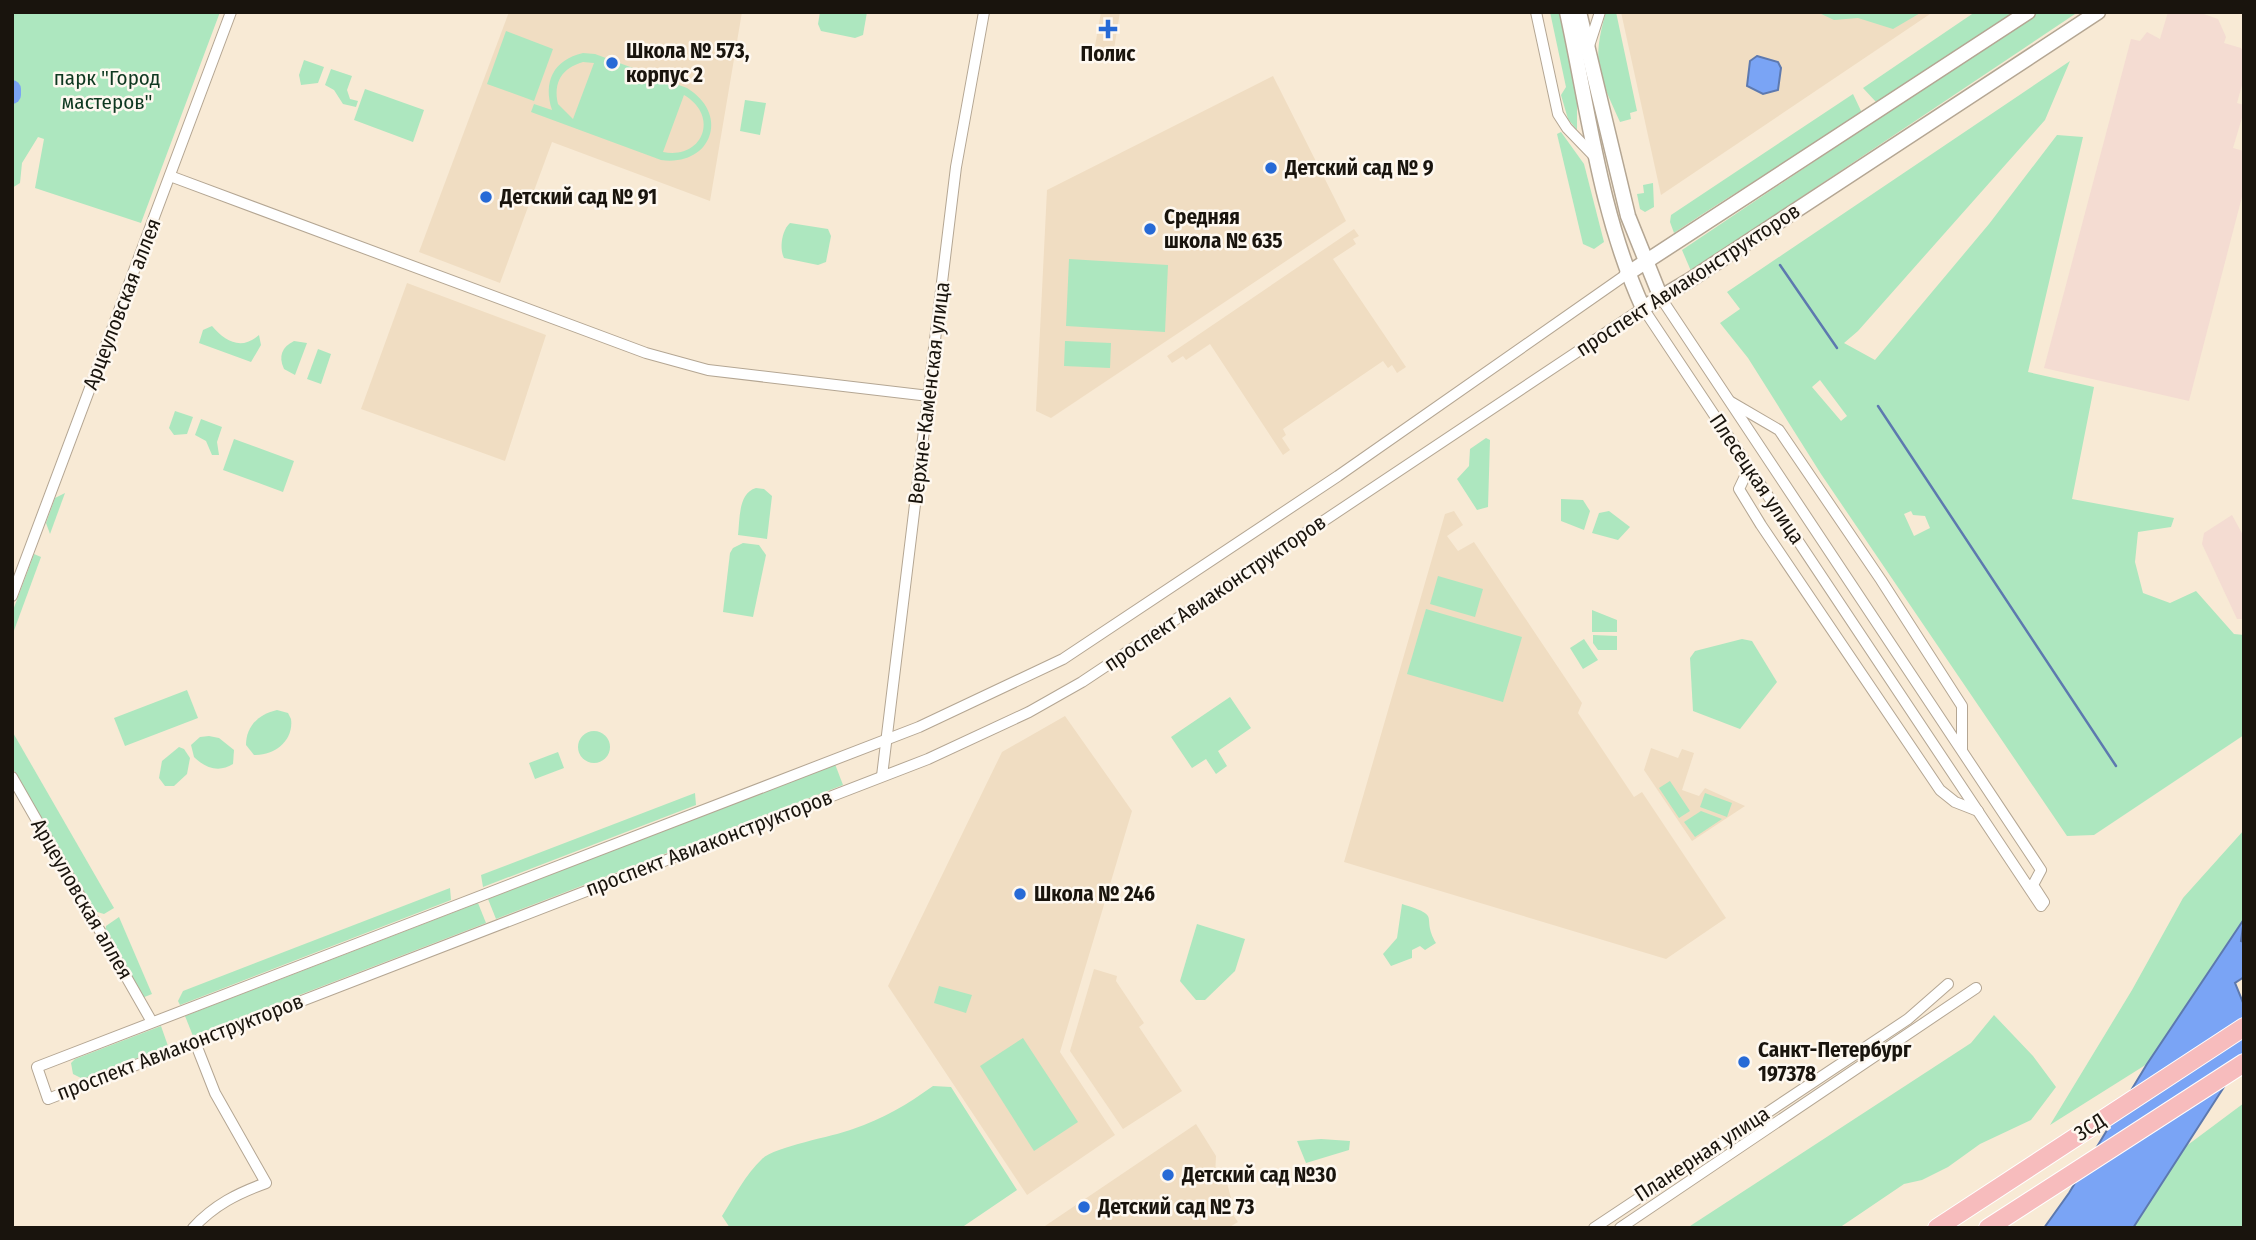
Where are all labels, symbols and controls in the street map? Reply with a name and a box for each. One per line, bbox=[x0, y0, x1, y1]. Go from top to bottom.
marker: Полис bbox=[1098, 19, 1118, 39]
place label: Школа № 573, корпус 2 bbox=[626, 38, 750, 88]
place label: Полис bbox=[1081, 41, 1136, 67]
marker: Школа № 573, корпус 2 bbox=[604, 55, 620, 71]
park label: парк "Город мастеров" bbox=[54, 65, 160, 115]
place label: Детский сад № 9 bbox=[1284, 155, 1434, 181]
marker: Детский сад № 9 bbox=[1263, 160, 1279, 176]
place label: Детский сад № 91 bbox=[499, 184, 657, 210]
marker: Детский сад № 91 bbox=[478, 189, 494, 205]
street label: проспект Авиаконструкторов bbox=[1571, 198, 1805, 362]
place label: Средняя школа № 635 bbox=[1164, 204, 1283, 254]
street label: Арцеуловская аллея bbox=[77, 215, 167, 393]
marker: Средняя школа № 635 bbox=[1142, 221, 1158, 237]
street label: Верхне-Каменская улица bbox=[902, 280, 956, 506]
street label: Плесецкая улица bbox=[1704, 409, 1810, 549]
street label: проспект Авиаконструкторов bbox=[1099, 509, 1331, 677]
street label: проспект Авиаконструкторов bbox=[582, 784, 836, 902]
street label: Арцеуловская аллея bbox=[25, 814, 139, 984]
place label: Школа № 246 bbox=[1034, 881, 1155, 907]
marker: Школа № 246 bbox=[1012, 886, 1028, 902]
street label: проспект Авиаконструкторов bbox=[53, 988, 307, 1106]
place label: Санкт-Петербург 197378 bbox=[1758, 1037, 1912, 1087]
marker: Санкт-Петербург 197378 bbox=[1736, 1054, 1752, 1070]
street label: Планерная улица bbox=[1630, 1101, 1774, 1207]
street label: ЗСД bbox=[2069, 1107, 2111, 1147]
place label: Детский сад №30 bbox=[1181, 1162, 1337, 1188]
marker: Детский сад №30 bbox=[1160, 1167, 1176, 1183]
place label: Детский сад № 73 bbox=[1097, 1194, 1255, 1220]
marker: Детский сад № 73 bbox=[1076, 1199, 1092, 1215]

